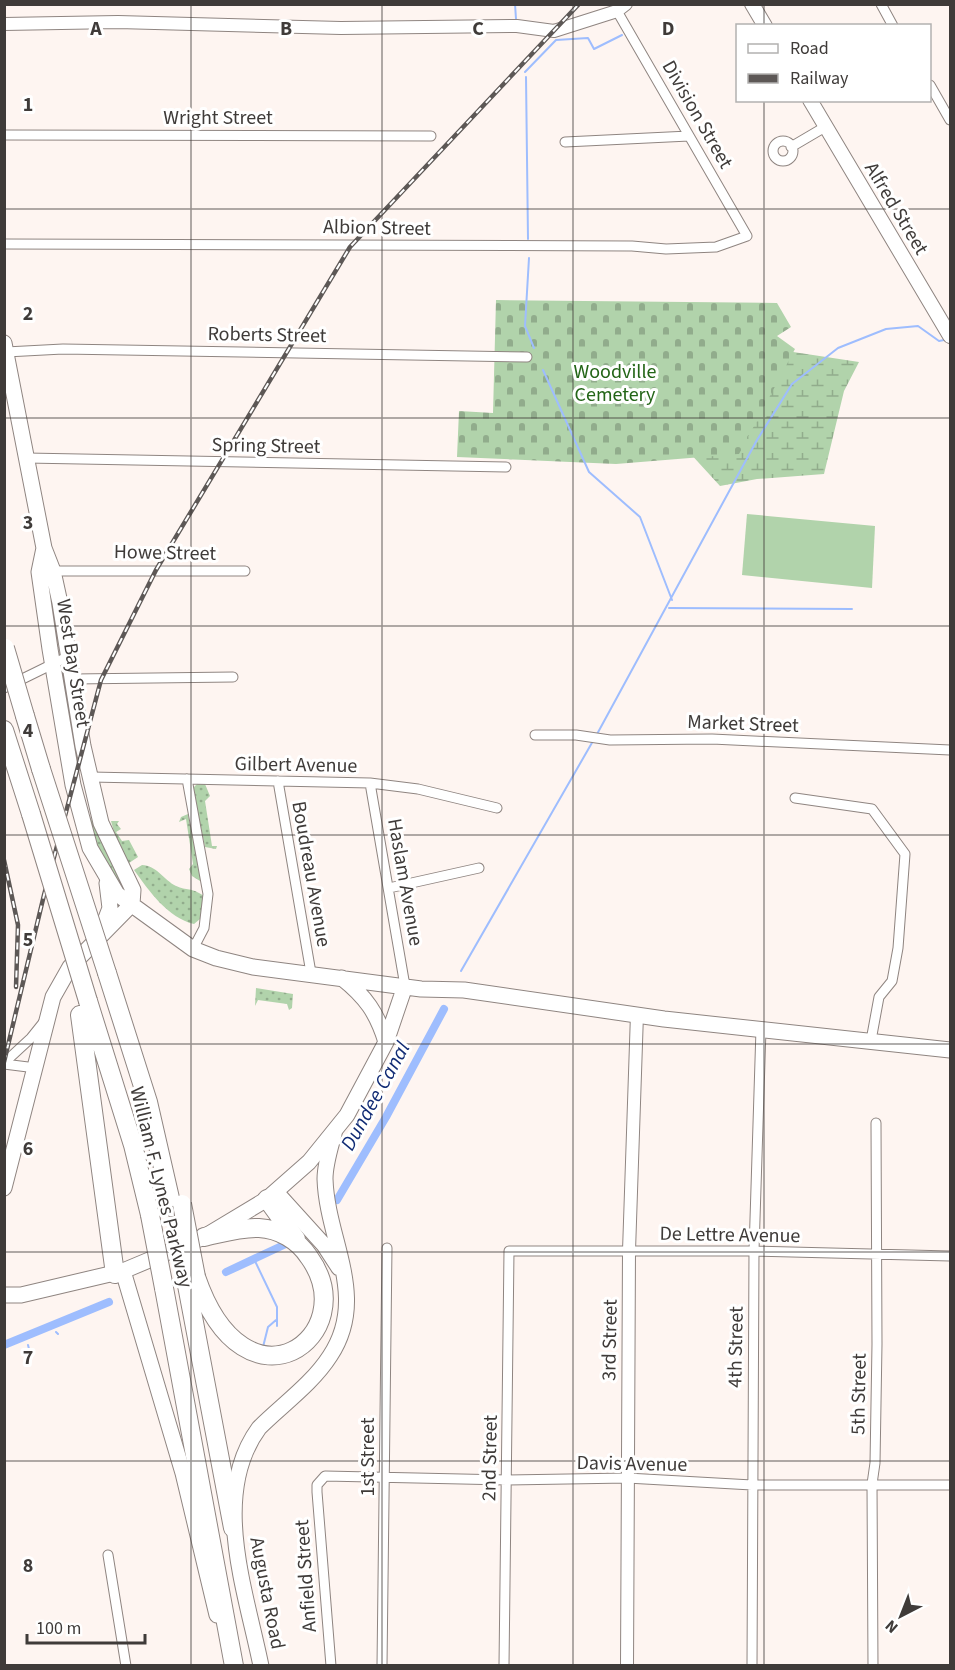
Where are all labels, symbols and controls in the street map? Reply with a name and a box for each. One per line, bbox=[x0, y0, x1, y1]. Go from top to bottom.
text: A bbox=[89, 15, 102, 43]
text: B bbox=[280, 15, 292, 43]
text: C bbox=[472, 15, 484, 43]
text: D bbox=[662, 15, 674, 43]
legend bbox=[736, 24, 931, 102]
text: Road bbox=[790, 36, 829, 61]
street label: Division Street bbox=[655, 55, 740, 174]
text: Railway bbox=[790, 66, 849, 91]
text: 1 bbox=[23, 91, 33, 119]
street label: Wright Street bbox=[163, 104, 273, 132]
street label: Alfred Street bbox=[857, 157, 935, 260]
street label: Albion Street bbox=[323, 213, 431, 243]
text: 2 bbox=[23, 300, 33, 328]
street label: Roberts Street bbox=[207, 320, 327, 350]
park label: Woodville Cemetery bbox=[574, 358, 657, 409]
street label: Spring Street bbox=[211, 431, 321, 461]
text: 3 bbox=[23, 509, 33, 537]
street label: Howe Street bbox=[114, 538, 217, 568]
street label: West Bay Street bbox=[49, 597, 97, 730]
street label: Market Street bbox=[687, 708, 800, 740]
text: 4 bbox=[23, 717, 34, 745]
street label: Gilbert Avenue bbox=[234, 750, 358, 780]
street label: Boudreau Avenue bbox=[284, 799, 338, 949]
street label: Haslam Avenue bbox=[380, 816, 430, 948]
text: 5 bbox=[23, 926, 33, 954]
water label: Dundee Canal bbox=[333, 1035, 418, 1156]
street label: William F. Lynes Parkway bbox=[122, 1084, 200, 1291]
text: 6 bbox=[23, 1135, 33, 1163]
street label: De Lettre Avenue bbox=[659, 1220, 801, 1250]
street label: 3rd Street bbox=[595, 1299, 625, 1381]
street label: 4th Street bbox=[721, 1306, 751, 1388]
text: 7 bbox=[23, 1344, 33, 1372]
street label: 5th Street bbox=[844, 1353, 874, 1435]
street label: 2nd Street bbox=[475, 1415, 505, 1501]
street label: 1st Street bbox=[354, 1417, 382, 1496]
street label: Davis Avenue bbox=[576, 1449, 688, 1479]
street label: Anfield Street bbox=[288, 1518, 324, 1633]
street label: Augusta Road bbox=[242, 1535, 292, 1652]
text: 8 bbox=[23, 1552, 33, 1580]
north arrow bbox=[871, 1586, 931, 1646]
scale bar bbox=[27, 1607, 146, 1645]
text: N bbox=[880, 1615, 903, 1638]
text: 100 m bbox=[36, 1616, 81, 1641]

